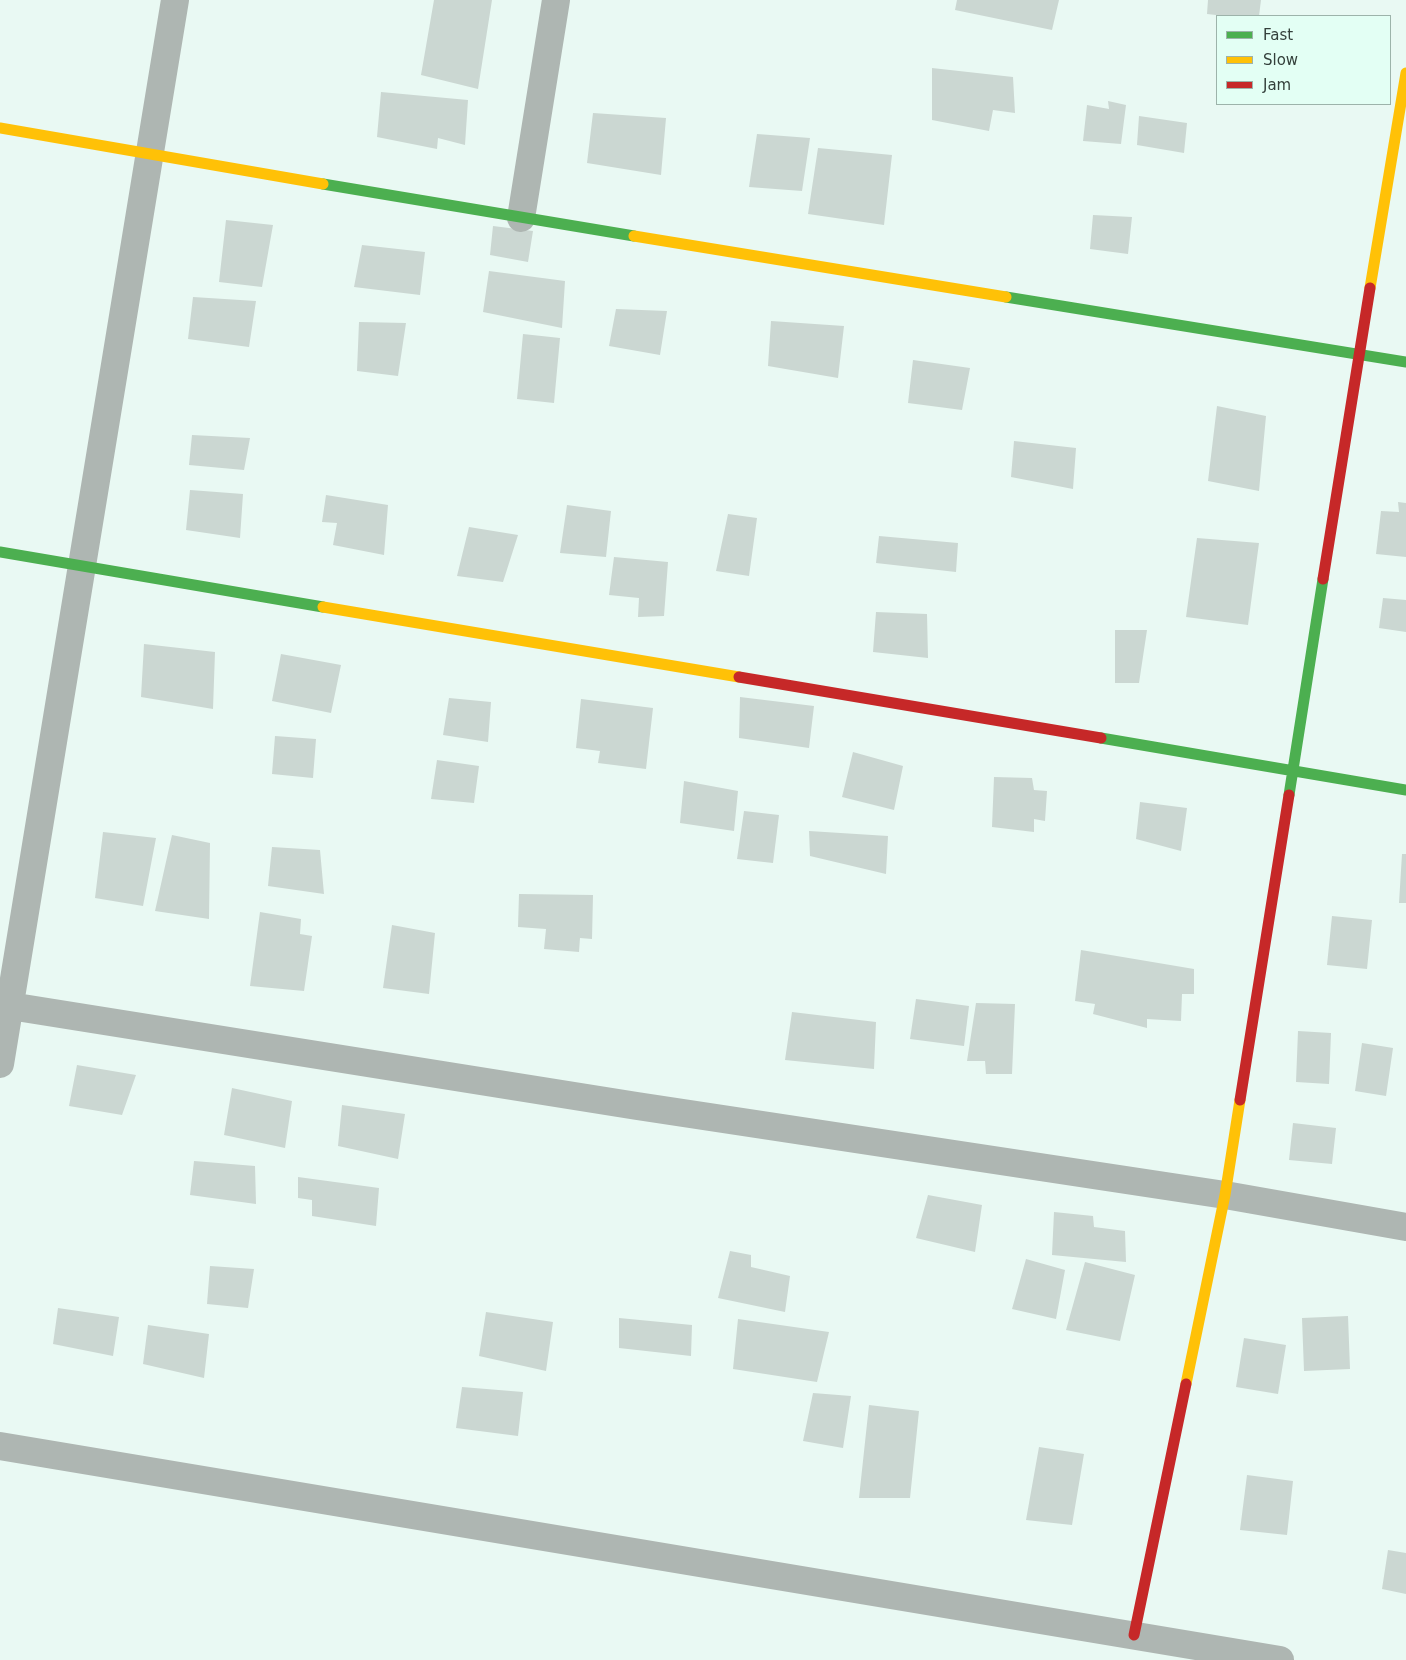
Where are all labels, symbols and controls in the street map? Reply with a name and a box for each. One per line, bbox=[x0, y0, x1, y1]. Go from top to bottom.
legend bbox=[1216, 15, 1391, 105]
text: Fast bbox=[1263, 26, 1293, 44]
text: Slow bbox=[1263, 51, 1298, 69]
text: Jam bbox=[1263, 76, 1291, 94]

